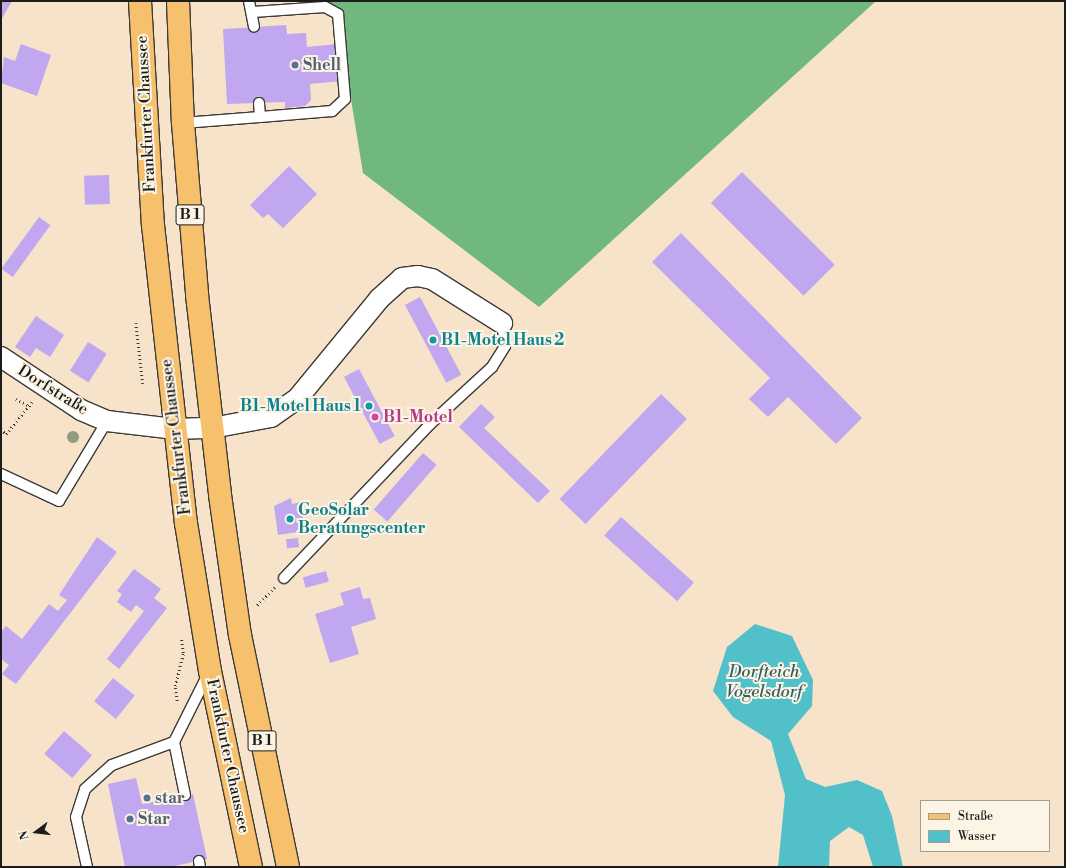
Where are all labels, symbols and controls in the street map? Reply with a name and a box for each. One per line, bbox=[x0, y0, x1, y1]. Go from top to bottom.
street label: Frankfurter Chaussee bbox=[132, 35, 160, 193]
place label: Shell bbox=[303, 55, 341, 75]
marker: Shell bbox=[290, 60, 300, 70]
road number: B 1 bbox=[175, 202, 205, 228]
place label: B1-Motel Haus 2 bbox=[441, 330, 564, 350]
marker: B1-Motel Haus 2 bbox=[428, 335, 438, 345]
street label: Frankfurter Chaussee bbox=[157, 358, 195, 516]
street label: Dorfstraße bbox=[14, 361, 92, 419]
place label: B1-Motel Haus 1 bbox=[240, 396, 361, 416]
marker: B1-Motel Haus 1 bbox=[364, 401, 374, 411]
place label: B1-Motel bbox=[383, 407, 453, 427]
marker: B1-Motel bbox=[370, 412, 380, 422]
place label: GeoSolar Beratungscenter bbox=[298, 500, 426, 538]
marker: GeoSolar Beratungscenter bbox=[285, 514, 295, 524]
water label: Dorfteich Vogelsdorf bbox=[726, 663, 802, 703]
street label: Frankfurter Chaussee bbox=[202, 677, 254, 835]
road number: B 1 bbox=[247, 728, 277, 754]
place label: star bbox=[155, 788, 185, 808]
marker: star bbox=[142, 793, 152, 803]
legend bbox=[920, 800, 1050, 852]
place label: Star bbox=[138, 809, 170, 829]
text: Straße bbox=[958, 809, 993, 824]
north arrow bbox=[16, 812, 56, 852]
marker: Star bbox=[125, 814, 135, 824]
text: N bbox=[17, 829, 32, 841]
text: Wasser bbox=[958, 829, 996, 844]

